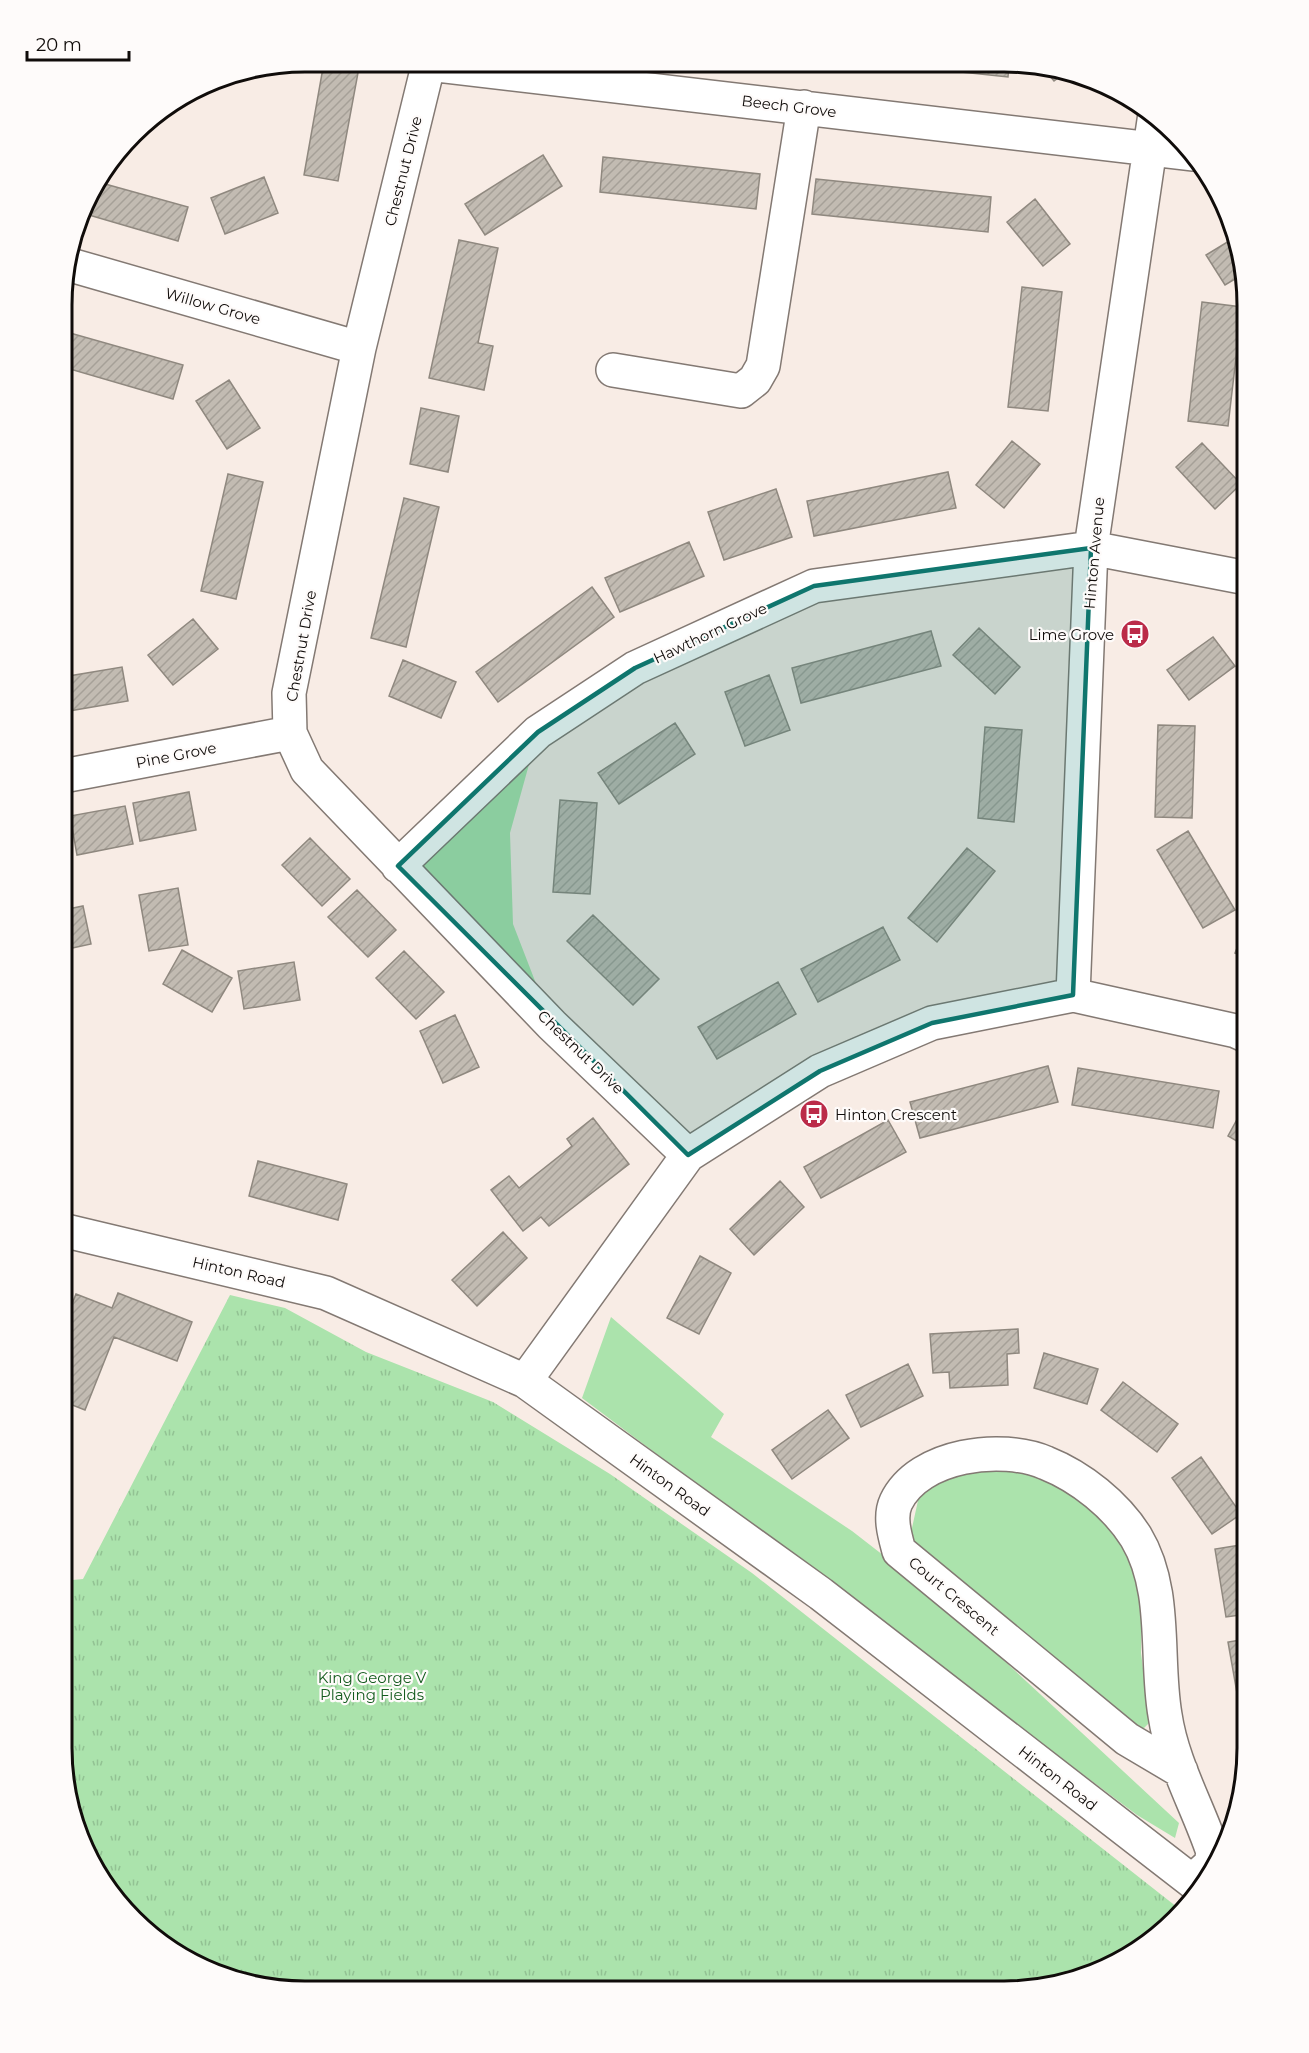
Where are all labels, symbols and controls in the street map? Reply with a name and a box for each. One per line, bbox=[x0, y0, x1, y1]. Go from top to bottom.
scale bar bbox=[27, 24, 129, 62]
text: 20 m bbox=[36, 34, 82, 56]
street label: Beech Grove bbox=[740, 91, 838, 121]
street label: Chestnut Drive bbox=[380, 114, 426, 228]
street label: Willow Grove bbox=[163, 283, 263, 329]
street label: Hinton Avenue bbox=[1080, 496, 1108, 610]
street label: Chestnut Drive bbox=[282, 589, 320, 703]
street label: Hawthorn Grove bbox=[650, 598, 770, 668]
bus stop icon: Lime Grove bbox=[1119, 618, 1151, 650]
place label: Lime Grove bbox=[1029, 625, 1114, 644]
street label: Pine Grove bbox=[134, 738, 218, 772]
street label: Chestnut Drive bbox=[534, 1006, 628, 1098]
bus stop icon: Hinton Crescent bbox=[798, 1098, 830, 1130]
place label: Hinton Crescent bbox=[835, 1105, 957, 1124]
street label: Hinton Road bbox=[191, 1252, 287, 1292]
street label: Hinton Road bbox=[626, 1449, 714, 1521]
street label: Court Crescent bbox=[905, 1553, 1003, 1639]
park label: King George V Playing Fields bbox=[318, 1668, 427, 1704]
street label: Hinton Road bbox=[1015, 1741, 1101, 1815]

